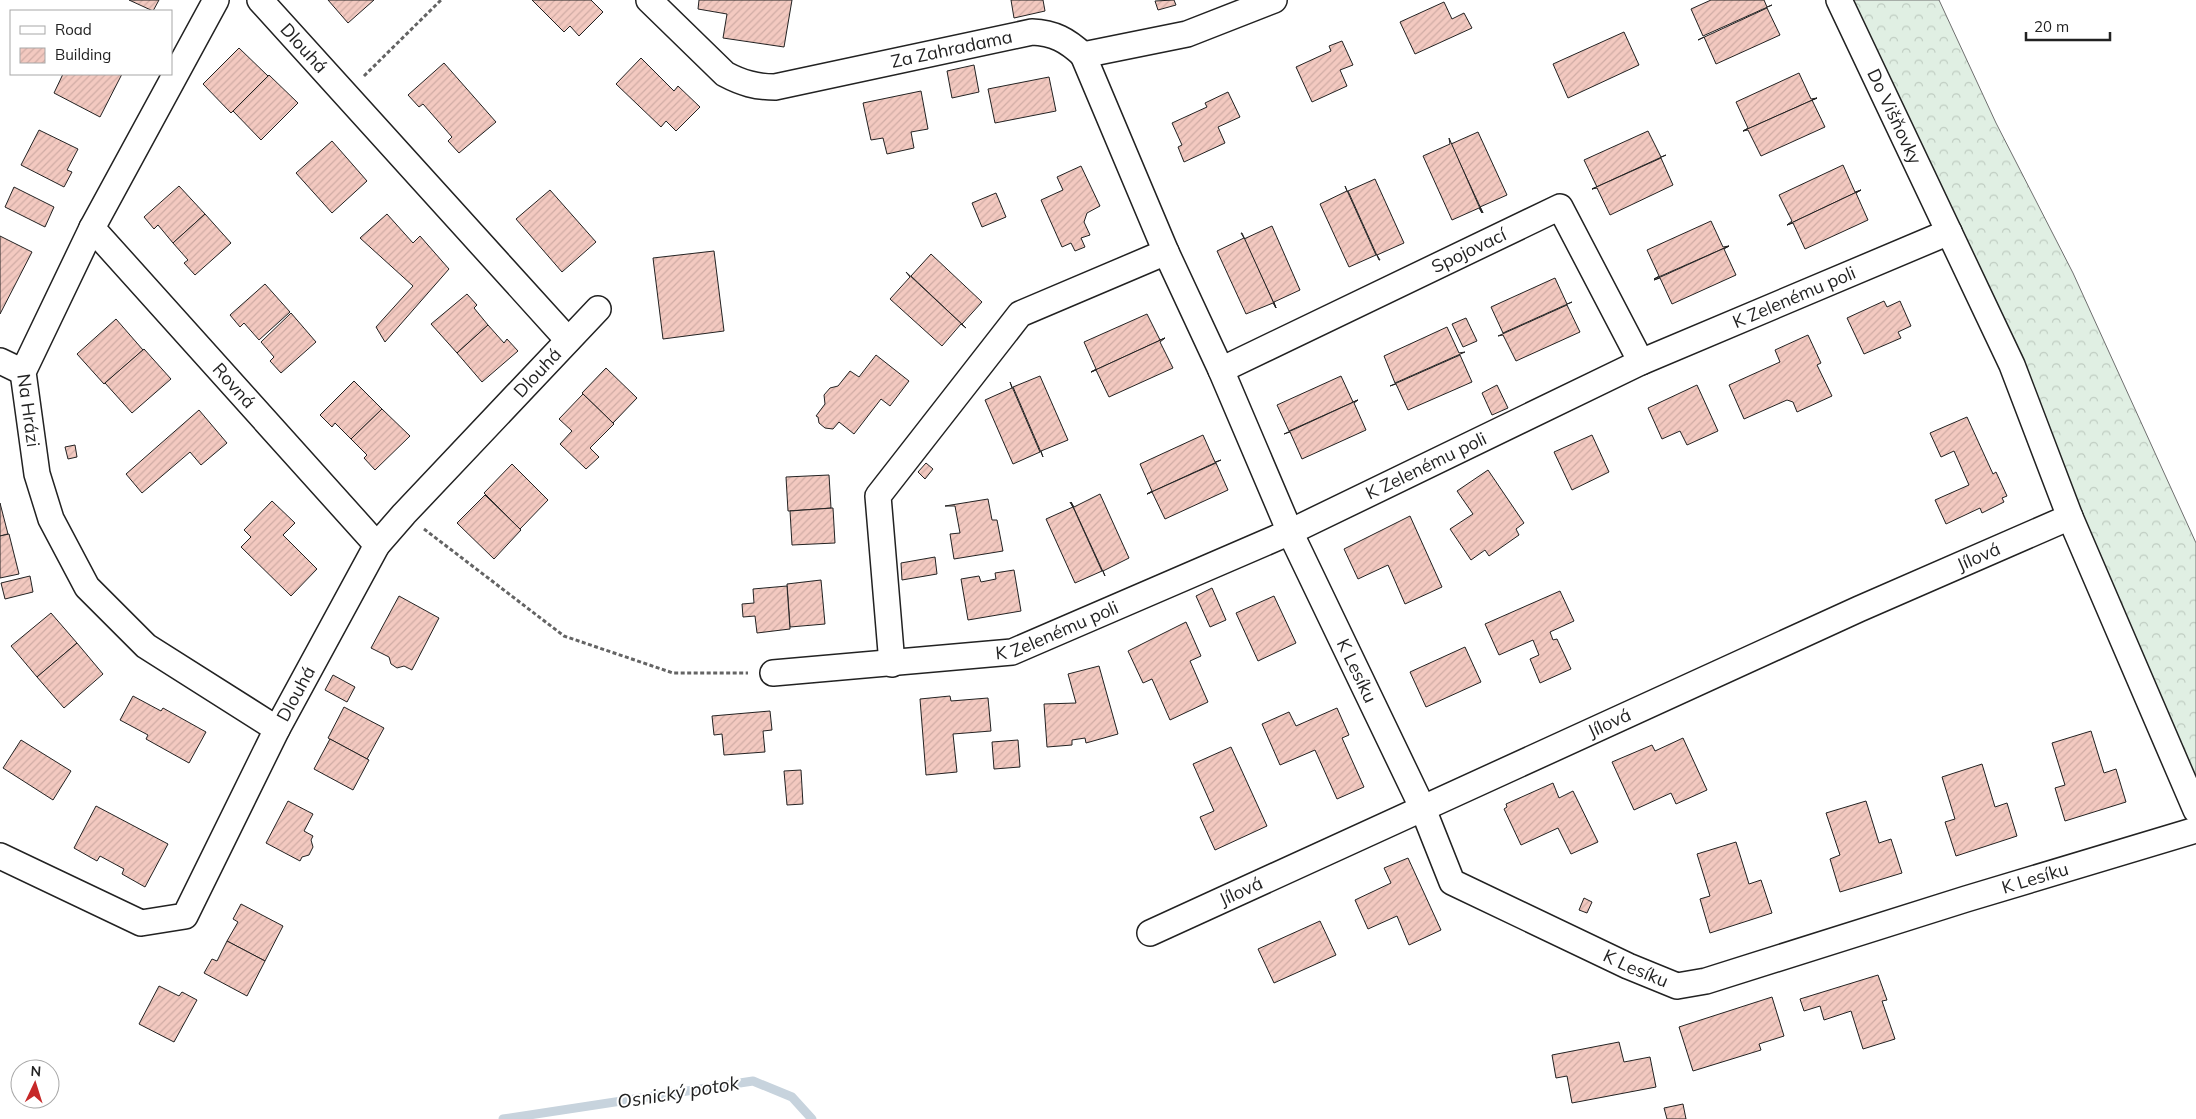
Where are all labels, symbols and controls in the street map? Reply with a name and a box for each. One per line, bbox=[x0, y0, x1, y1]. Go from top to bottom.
legend bbox=[10, 10, 172, 75]
scale bar bbox=[2026, 10, 2110, 42]
text: 20 m bbox=[2034, 17, 2069, 36]
street label: Dlouhá bbox=[275, 18, 333, 78]
text: Road bbox=[55, 20, 92, 39]
street label: Za Zahradama bbox=[889, 25, 1014, 73]
text: Building bbox=[55, 45, 111, 64]
street label: Do Višňovky bbox=[1862, 65, 1927, 168]
street label: Spojovací bbox=[1428, 222, 1511, 278]
street label: K Zelenému poli bbox=[1729, 261, 1859, 333]
street label: Dlouhá bbox=[508, 343, 566, 402]
street label: Rovná bbox=[208, 358, 260, 413]
street label: Na Hrázi bbox=[12, 372, 45, 448]
street label: K Zelenému poli bbox=[1362, 427, 1490, 505]
street label: Jílová bbox=[1953, 537, 2004, 576]
street label: K Zelenému poli bbox=[994, 595, 1122, 664]
street label: K Lesíku bbox=[1332, 635, 1382, 707]
street label: Dlouhá bbox=[271, 662, 320, 725]
street label: Jílová bbox=[1584, 703, 1634, 743]
street label: K Lesíku bbox=[1999, 857, 2071, 899]
street label: Jílová bbox=[1215, 871, 1266, 911]
street label: K Lesíku bbox=[1600, 944, 1672, 992]
north arrow bbox=[10, 1059, 60, 1109]
text: N bbox=[30, 1062, 42, 1080]
water label: Osnický potok bbox=[615, 1070, 742, 1113]

